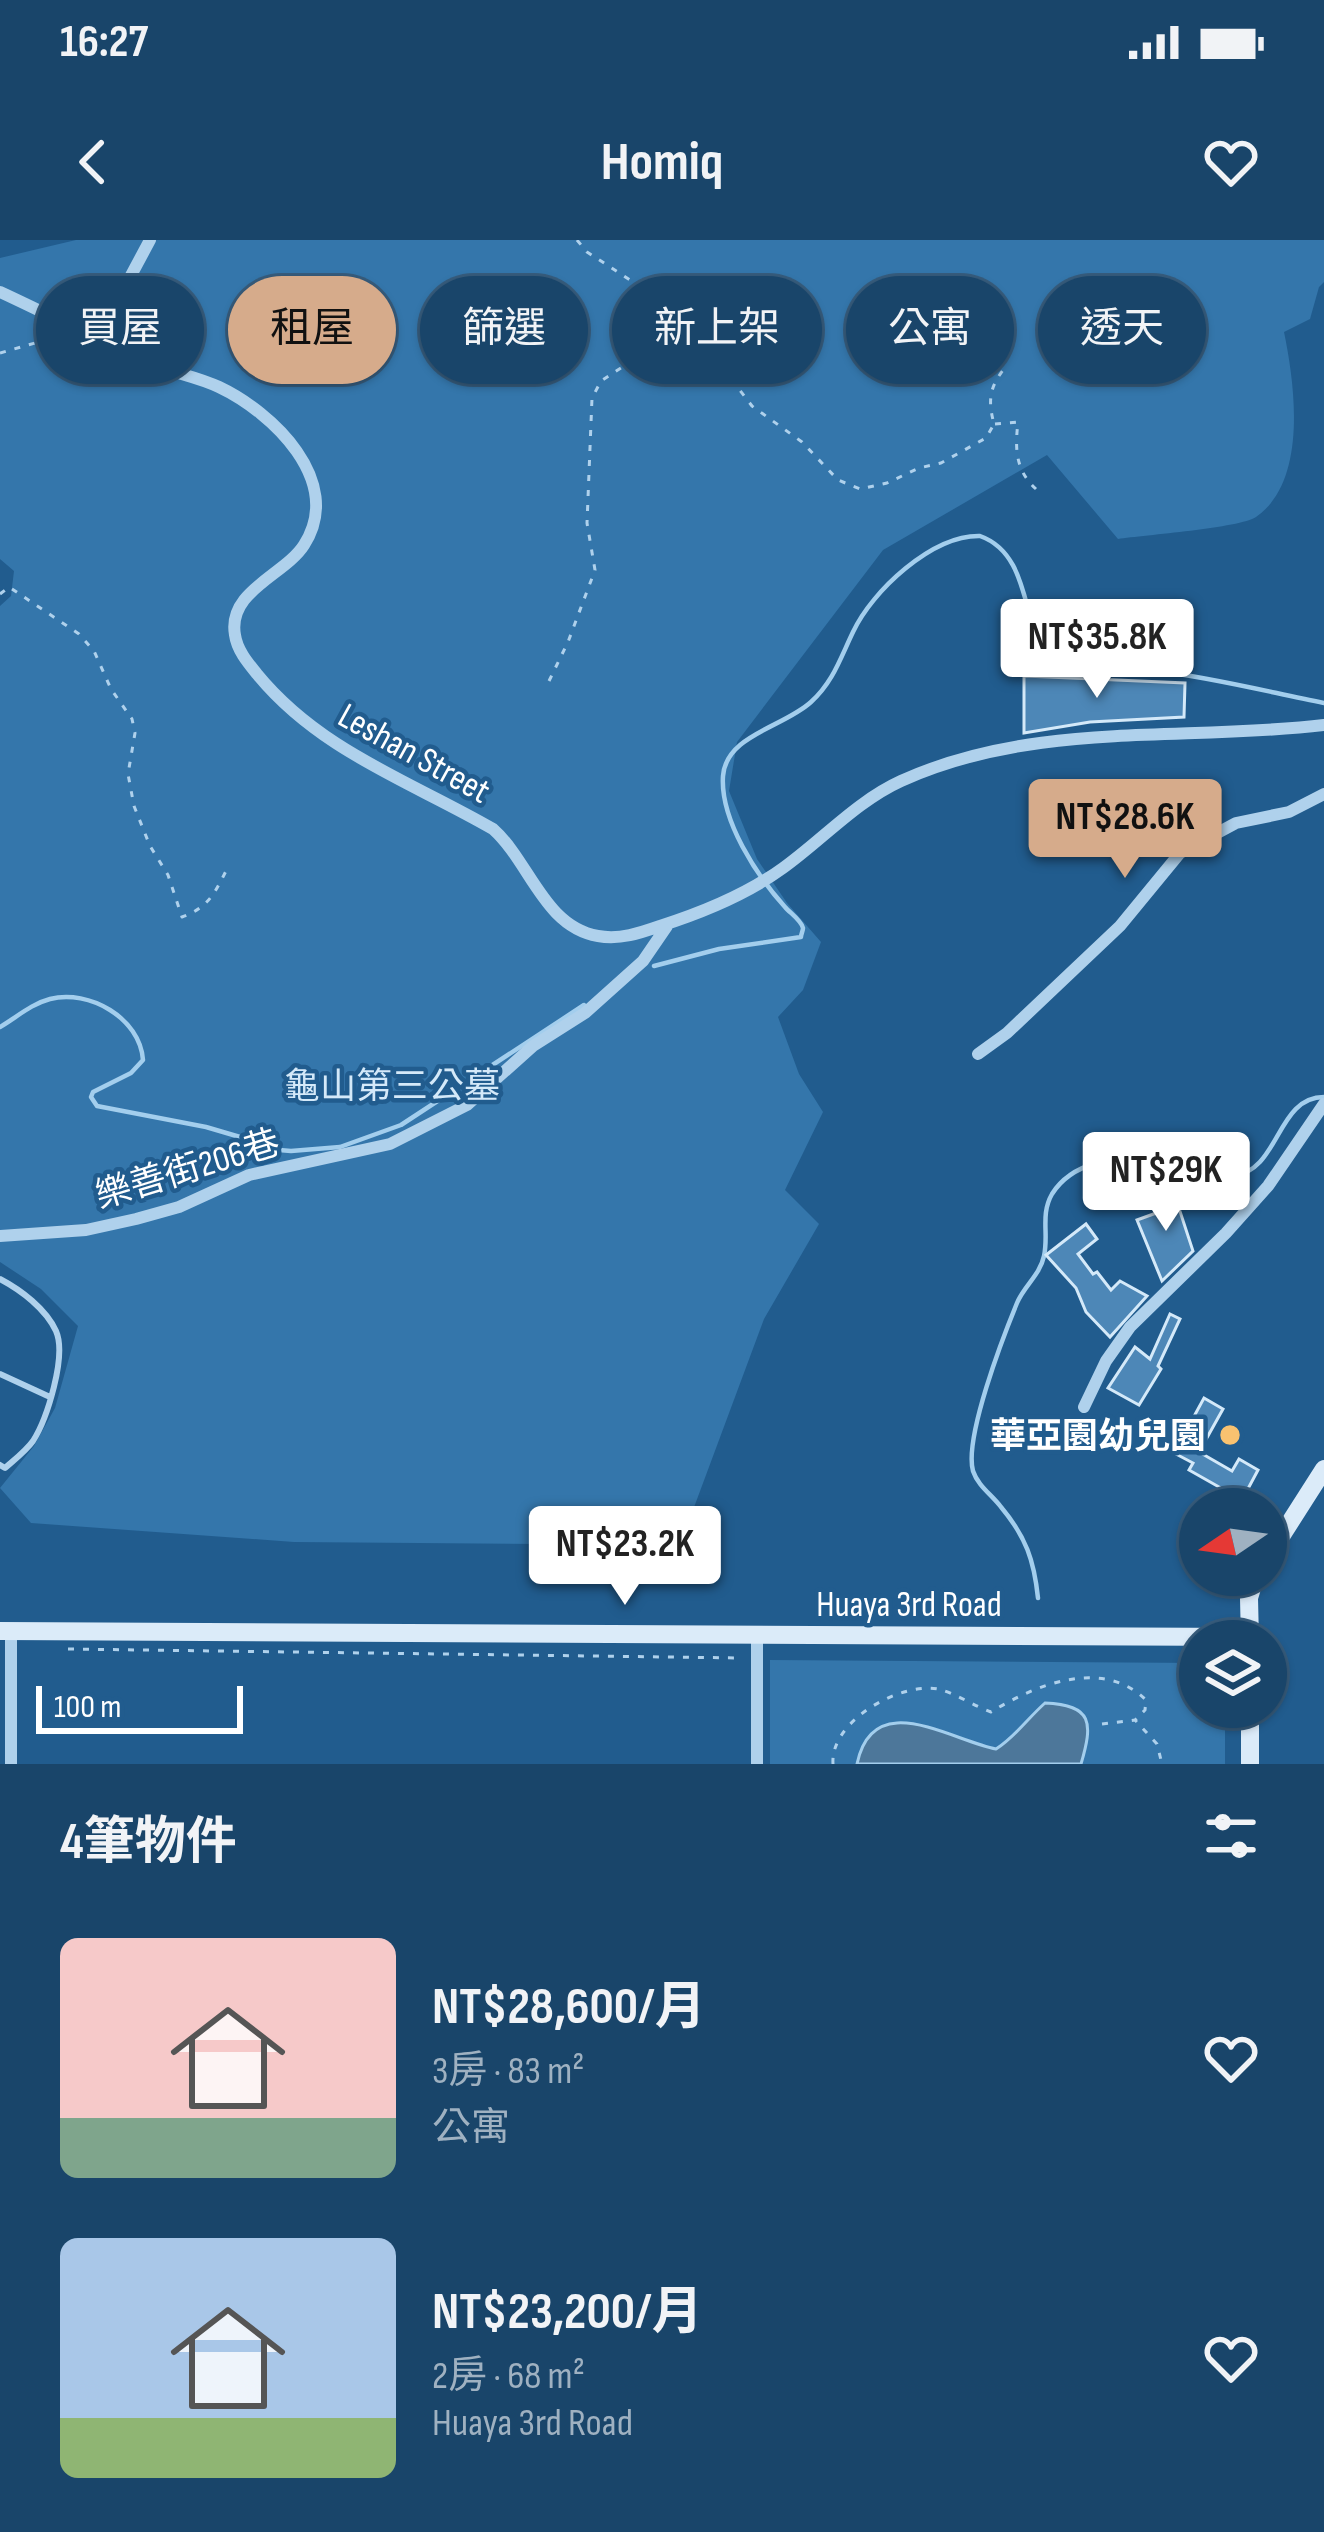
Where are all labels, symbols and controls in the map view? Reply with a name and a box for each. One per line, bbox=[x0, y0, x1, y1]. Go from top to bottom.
text: 16:27 bbox=[60, 15, 148, 70]
icon: back bbox=[60, 129, 126, 195]
icon: heart bbox=[1198, 129, 1264, 195]
text: Homiq bbox=[601, 130, 723, 195]
chip: 買屋 bbox=[36, 276, 204, 384]
chip: 租屋 bbox=[228, 276, 396, 384]
chip: 篩選 bbox=[420, 276, 588, 384]
chip: 新上架 bbox=[612, 276, 822, 384]
chip: 公寓 bbox=[846, 276, 1014, 384]
chip: 透天 bbox=[1038, 276, 1206, 384]
pin: NT$35.8K bbox=[973, 599, 1221, 701]
text: NT$35.8K bbox=[1028, 614, 1166, 661]
street label: Leshan Street bbox=[330, 695, 497, 813]
pin: NT$28.6K bbox=[1001, 779, 1249, 881]
text: NT$28.6K bbox=[1056, 794, 1194, 841]
park label: 龜山第三公墓 bbox=[284, 1066, 500, 1109]
street label: 樂善街206巷 bbox=[90, 1122, 285, 1219]
pin: NT$29K bbox=[1068, 1132, 1264, 1234]
text: NT$29K bbox=[1110, 1147, 1222, 1194]
place label: 華亞園幼兒園 bbox=[990, 1416, 1206, 1459]
marker: 華亞園幼兒園 bbox=[1217, 1422, 1243, 1448]
north arrow bbox=[1179, 1488, 1287, 1596]
map controls bbox=[1179, 1488, 1287, 1728]
pin: NT$23.2K bbox=[501, 1506, 749, 1608]
text: NT$23.2K bbox=[556, 1521, 694, 1568]
street label: Huaya 3rd Road bbox=[816, 1584, 1002, 1627]
button: layers bbox=[1179, 1620, 1287, 1728]
scale bar bbox=[36, 1680, 243, 1733]
text: 100 m bbox=[54, 1687, 121, 1727]
icon: filters bbox=[1198, 1803, 1264, 1869]
text: 4筆物件 bbox=[60, 1812, 237, 1873]
text: NT$28,600/月 bbox=[432, 1977, 706, 2038]
icon: home bbox=[156, 1986, 300, 2130]
icon: heart bbox=[1198, 2025, 1264, 2091]
text: 3房 · 83 m² bbox=[432, 2048, 584, 2095]
text: 公寓 bbox=[432, 2105, 510, 2152]
text: NT$23,200/月 bbox=[432, 2282, 703, 2343]
icon: home bbox=[156, 2286, 300, 2430]
icon: heart bbox=[1198, 2325, 1264, 2391]
text: 2房 · 68 m² bbox=[432, 2353, 585, 2400]
text: Huaya 3rd Road bbox=[432, 2400, 633, 2447]

